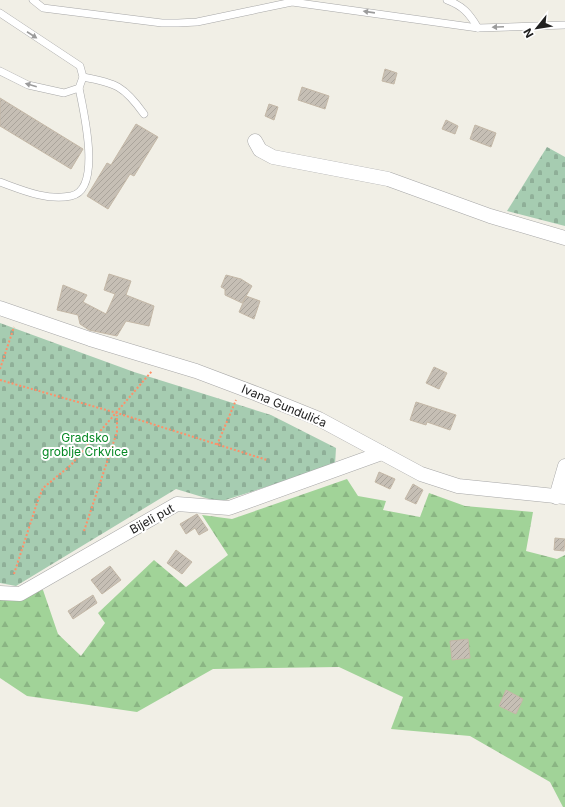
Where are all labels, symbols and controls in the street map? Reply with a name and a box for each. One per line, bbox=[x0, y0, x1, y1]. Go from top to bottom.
north arrow bbox=[517, 8, 557, 48]
one-way arrow bbox=[363, 9, 375, 15]
one-way arrow bbox=[491, 24, 504, 30]
text: N bbox=[520, 26, 536, 40]
one-way arrow bbox=[27, 31, 37, 39]
one-way arrow bbox=[25, 82, 37, 88]
street label: Ivana Gundulića bbox=[239, 381, 329, 430]
park label: Gradsko groblje Crkvice bbox=[42, 430, 128, 459]
street label: Bijeli put bbox=[127, 500, 177, 537]

